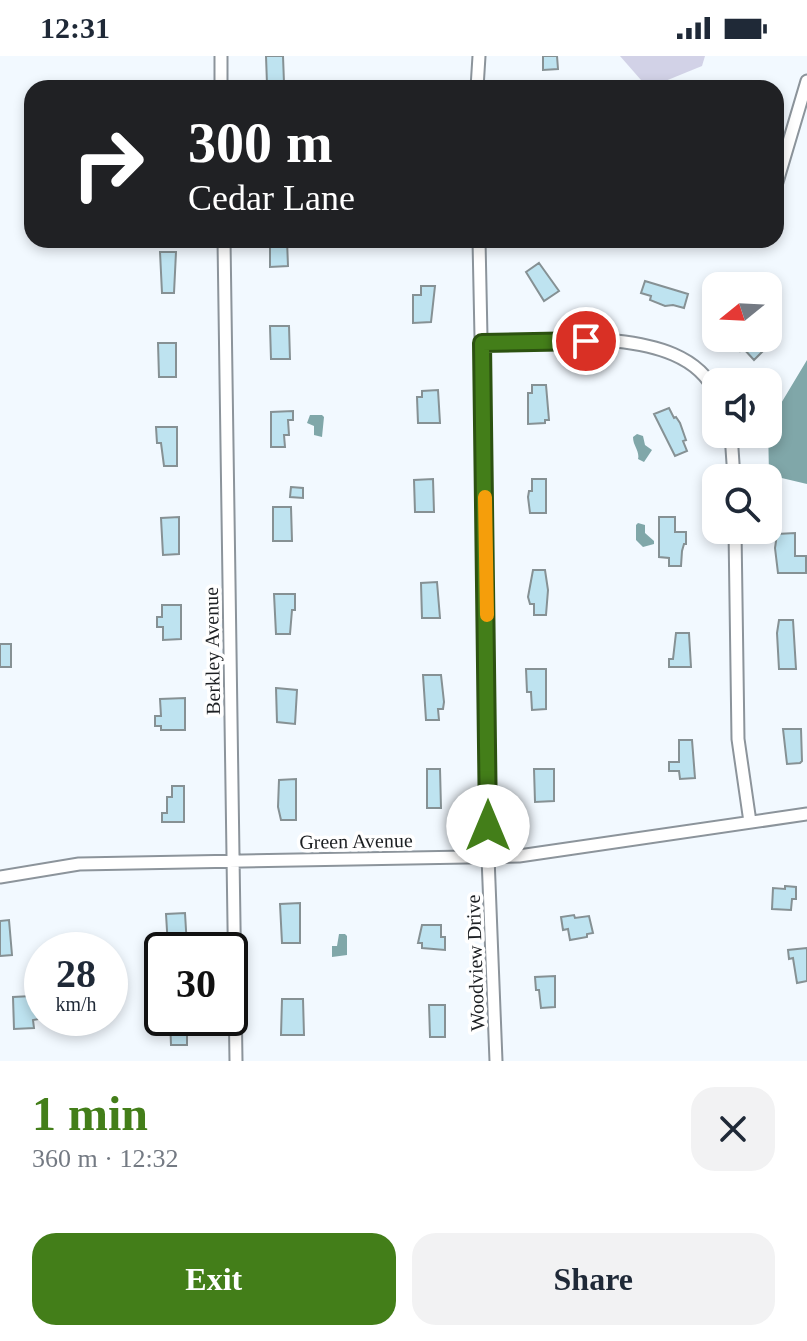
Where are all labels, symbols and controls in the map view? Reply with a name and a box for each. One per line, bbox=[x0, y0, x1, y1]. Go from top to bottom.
text: 12:31 bbox=[40, 11, 110, 44]
icon: right bbox=[56, 112, 160, 216]
text: 300 m bbox=[188, 112, 333, 174]
text: Cedar Lane bbox=[188, 178, 355, 218]
north arrow bbox=[702, 272, 782, 352]
map controls bbox=[702, 272, 782, 544]
pin bbox=[552, 307, 620, 375]
icon: arrive bbox=[564, 319, 608, 363]
button: sound bbox=[702, 368, 782, 448]
button: search bbox=[702, 464, 782, 544]
street label: Berkley Avenue bbox=[200, 587, 225, 715]
position arrow bbox=[446, 784, 530, 868]
street label: Green Avenue bbox=[299, 829, 413, 853]
street label: Woodview Drive bbox=[462, 894, 488, 1032]
speed limit sign: 30 bbox=[144, 932, 248, 1036]
text: 28 bbox=[56, 951, 96, 996]
text: km/h bbox=[55, 993, 97, 1015]
text: 1 min bbox=[32, 1087, 148, 1140]
button: close bbox=[691, 1087, 775, 1171]
text: 360 m · 12:32 bbox=[32, 1144, 179, 1173]
button: Exit bbox=[32, 1233, 396, 1325]
button: Share bbox=[412, 1233, 775, 1325]

